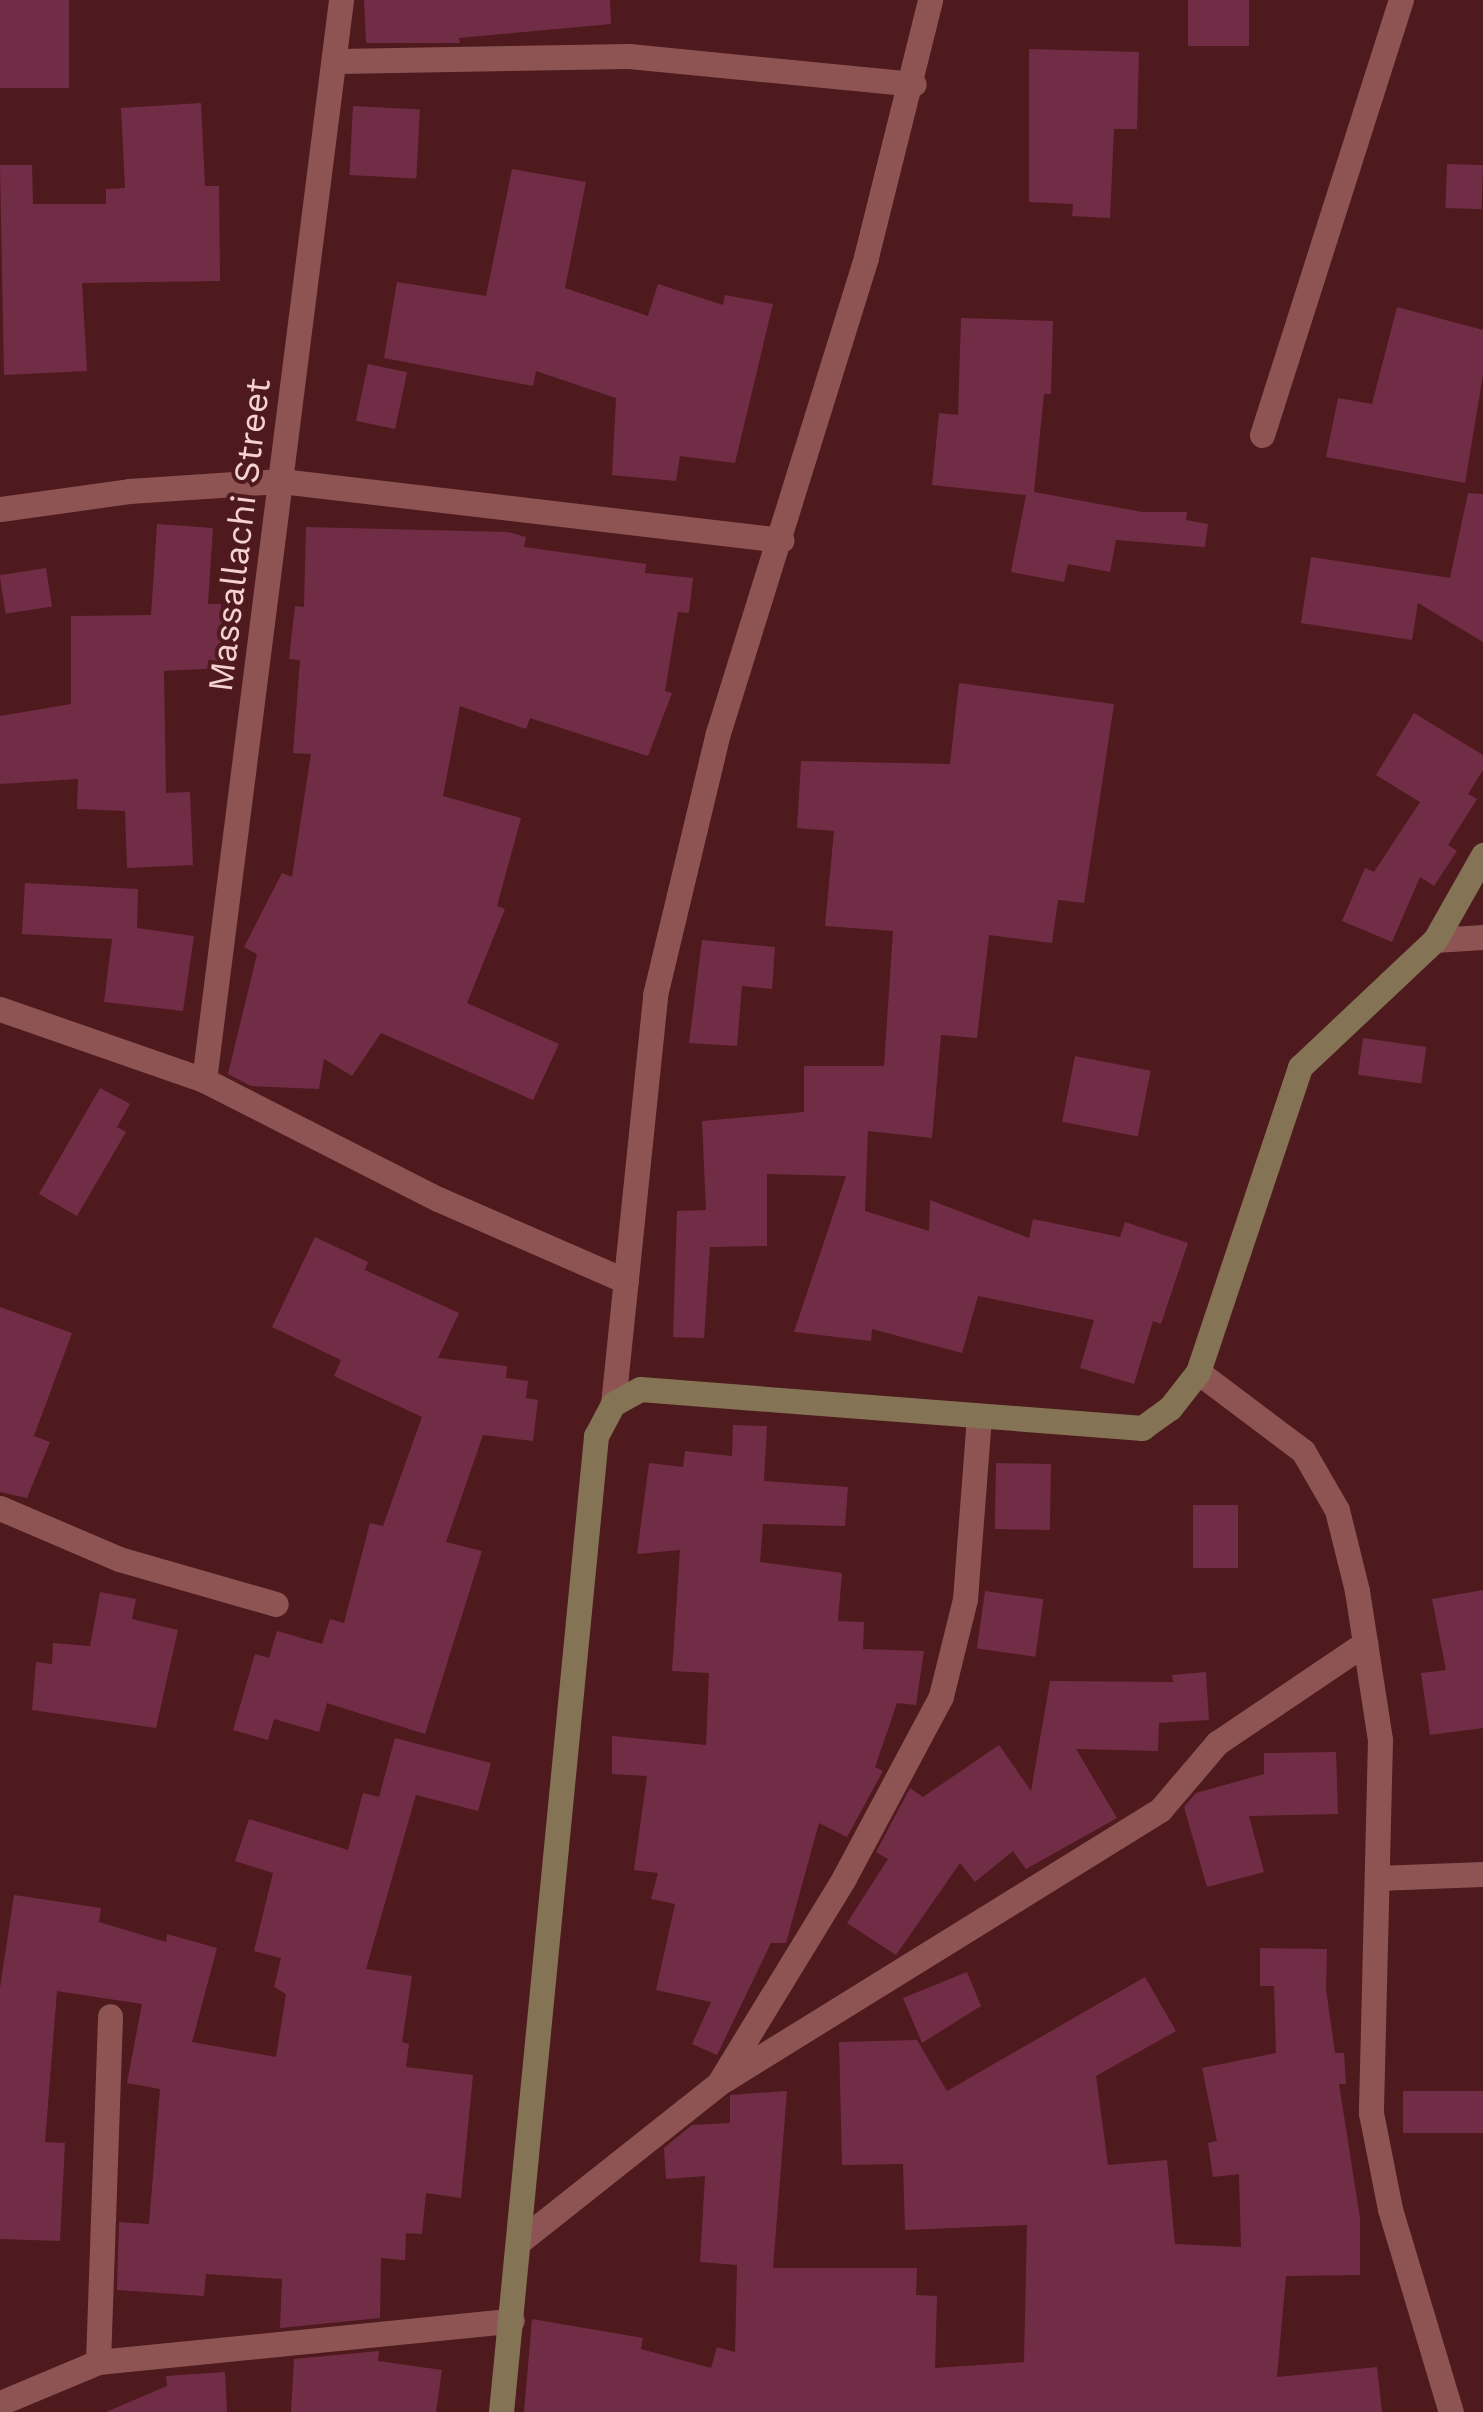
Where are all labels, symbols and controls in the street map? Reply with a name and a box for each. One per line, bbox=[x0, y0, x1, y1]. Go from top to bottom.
street label: Massallachi Street bbox=[199, 376, 279, 694]

